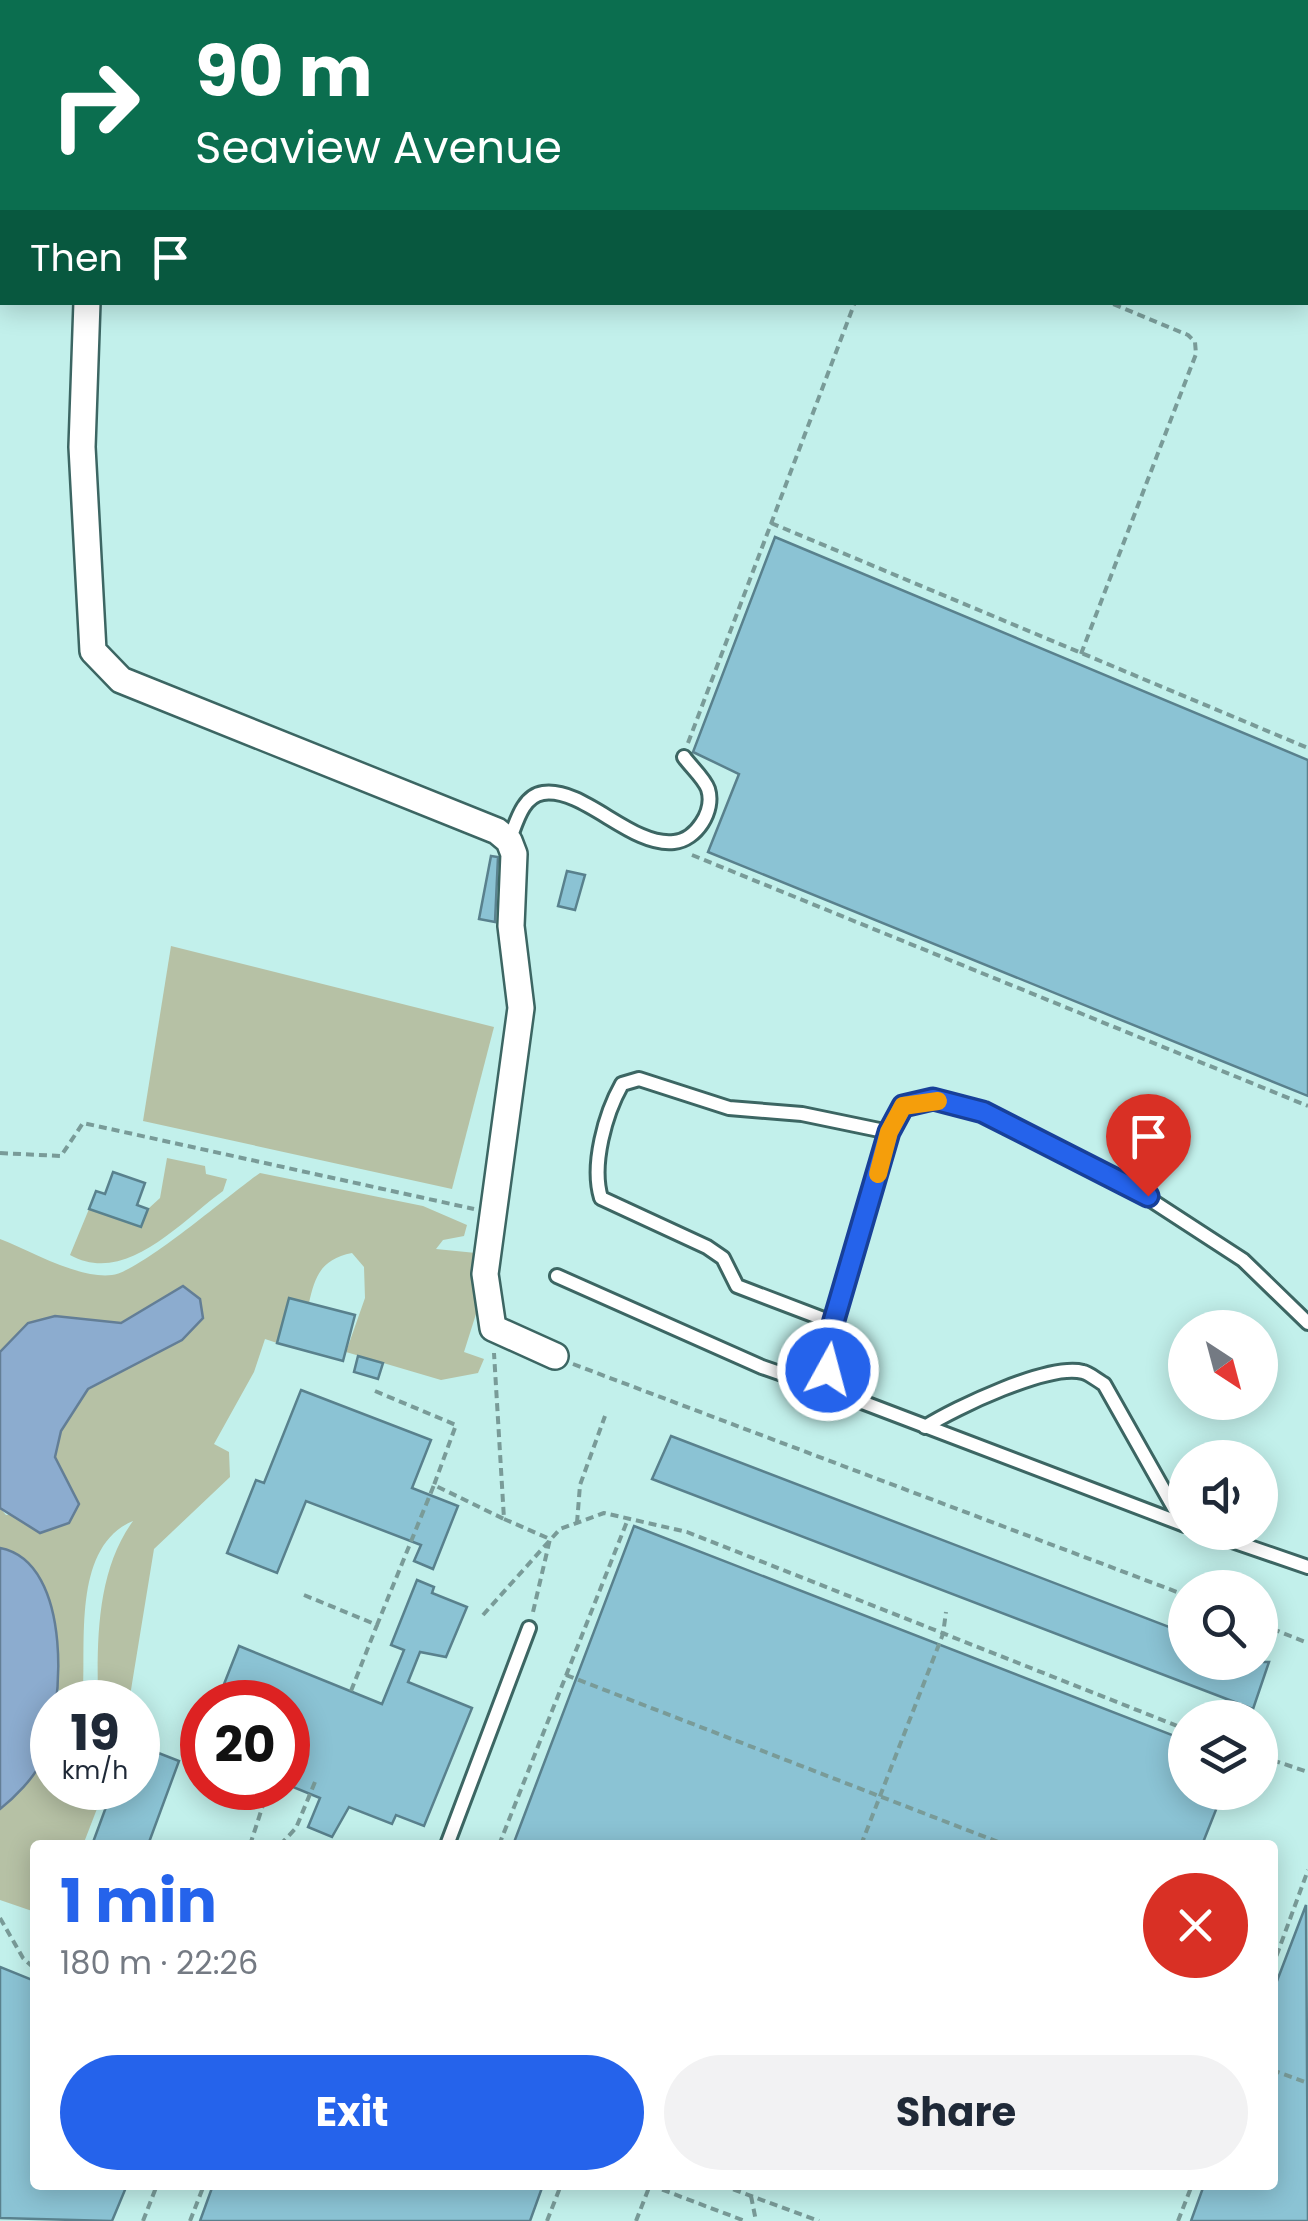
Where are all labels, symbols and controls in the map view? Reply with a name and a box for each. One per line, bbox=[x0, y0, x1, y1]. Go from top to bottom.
text: 90 m bbox=[195, 22, 373, 121]
icon: right bbox=[30, 40, 160, 170]
text: Seaview Avenue bbox=[195, 116, 562, 179]
icon: arrive bbox=[143, 230, 198, 285]
text: Then bbox=[30, 231, 123, 284]
pin bbox=[1106, 1094, 1191, 1197]
icon: arrive bbox=[1121, 1109, 1176, 1164]
north arrow bbox=[1168, 1310, 1278, 1420]
map controls bbox=[1168, 1310, 1278, 1810]
position arrow bbox=[776, 1318, 880, 1422]
button: sound bbox=[1168, 1440, 1278, 1550]
button: search bbox=[1168, 1570, 1278, 1680]
speed limit sign: 20 bbox=[180, 1680, 310, 1810]
text: 19 bbox=[70, 1697, 120, 1768]
button: layers bbox=[1168, 1700, 1278, 1810]
text: km/h bbox=[62, 1753, 128, 1788]
text: 1 min bbox=[60, 1859, 217, 1943]
button: close bbox=[1143, 1873, 1248, 1978]
text: 180 m · 22:26 bbox=[60, 1940, 258, 1985]
button: Exit bbox=[60, 2055, 644, 2170]
button: Share bbox=[664, 2055, 1248, 2170]

